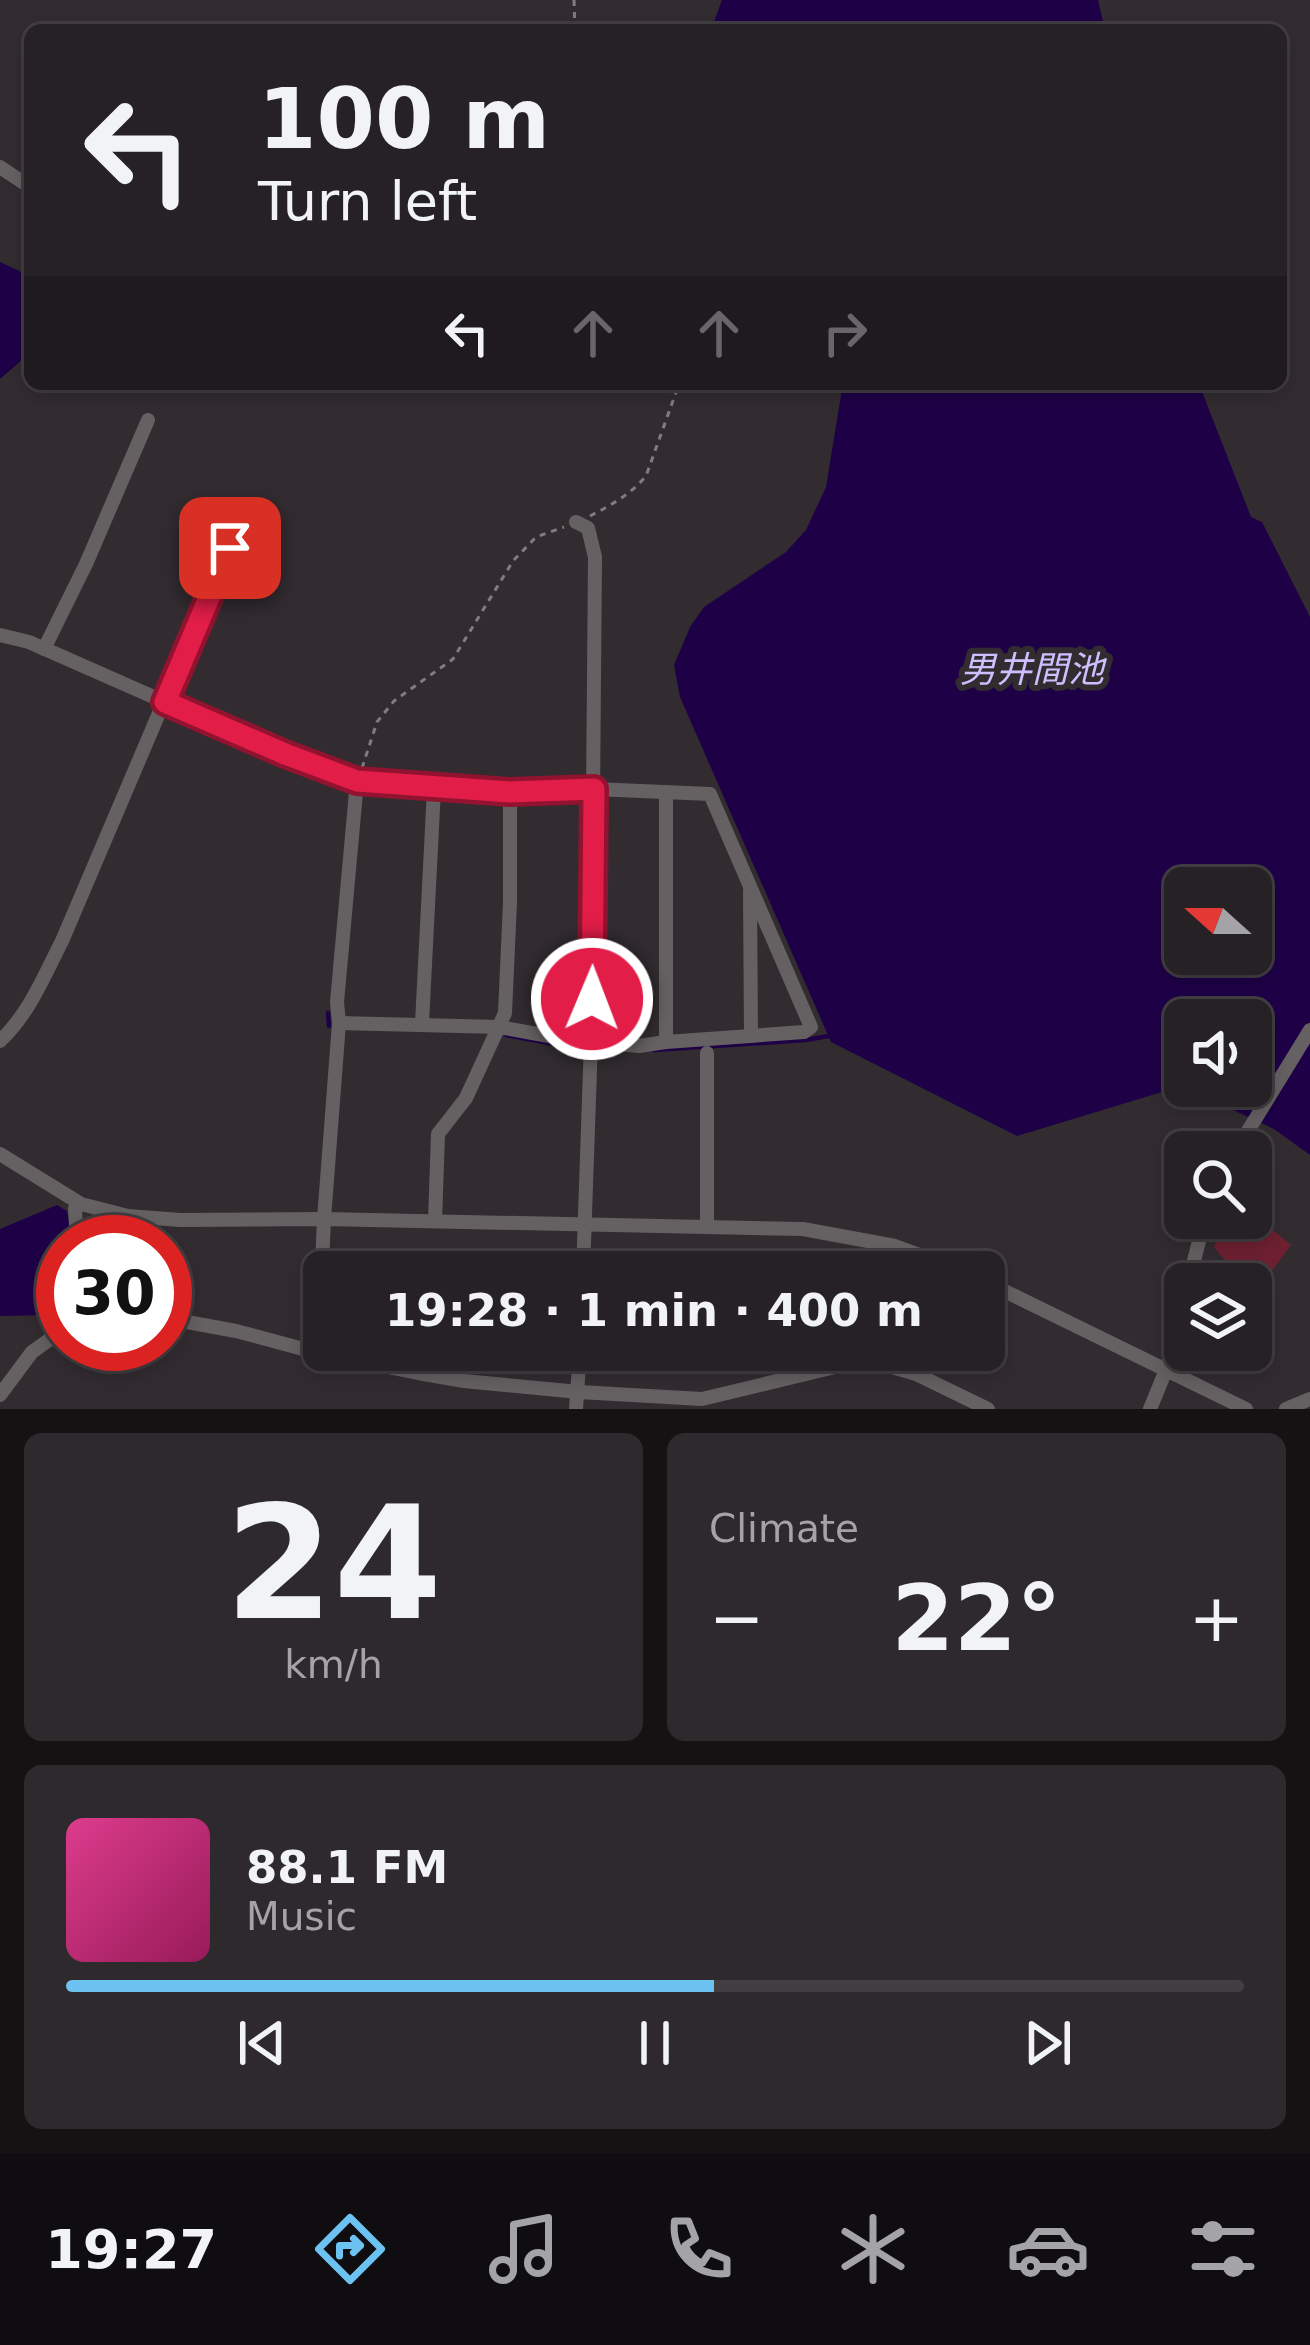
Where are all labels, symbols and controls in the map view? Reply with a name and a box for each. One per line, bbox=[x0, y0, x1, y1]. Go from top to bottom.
text: 100 m bbox=[258, 70, 550, 168]
icon: left bbox=[60, 72, 216, 228]
text: Turn left bbox=[258, 170, 477, 233]
icon: left bbox=[434, 300, 500, 366]
icon: ahead bbox=[560, 300, 626, 366]
icon: ahead bbox=[686, 300, 752, 366]
icon: right bbox=[812, 300, 878, 366]
pin bbox=[179, 497, 281, 599]
icon: arrive bbox=[197, 515, 263, 581]
water label: 男井間池 bbox=[960, 649, 1107, 690]
north arrow bbox=[1164, 867, 1272, 975]
map controls bbox=[1164, 867, 1272, 1371]
position arrow bbox=[529, 936, 655, 1062]
button: sound bbox=[1164, 999, 1272, 1107]
button: search bbox=[1164, 1131, 1272, 1239]
speed limit sign: 30 bbox=[36, 1215, 192, 1371]
button: layers bbox=[1164, 1263, 1272, 1371]
text: 19:28 · 1 min · 400 m bbox=[385, 1284, 923, 1337]
text: 24 bbox=[225, 1473, 442, 1655]
text: Climate bbox=[709, 1506, 859, 1551]
text: 22° bbox=[891, 1566, 1062, 1671]
text: − bbox=[709, 1580, 764, 1657]
text: + bbox=[1189, 1580, 1244, 1657]
text: km/h bbox=[284, 1642, 383, 1687]
text: 88.1 FM bbox=[246, 1841, 448, 1894]
text: Music bbox=[246, 1894, 357, 1939]
icon: previous bbox=[229, 2010, 295, 2076]
icon: pause bbox=[622, 2010, 688, 2076]
icon: next bbox=[1015, 2010, 1081, 2076]
icon: directions bbox=[308, 2207, 392, 2291]
icon: music bbox=[482, 2207, 566, 2291]
icon: phone bbox=[657, 2207, 741, 2291]
icon: climate bbox=[831, 2207, 915, 2291]
icon: car bbox=[1006, 2207, 1090, 2291]
icon: filters bbox=[1181, 2207, 1265, 2291]
text: 19:27 bbox=[45, 2218, 217, 2281]

